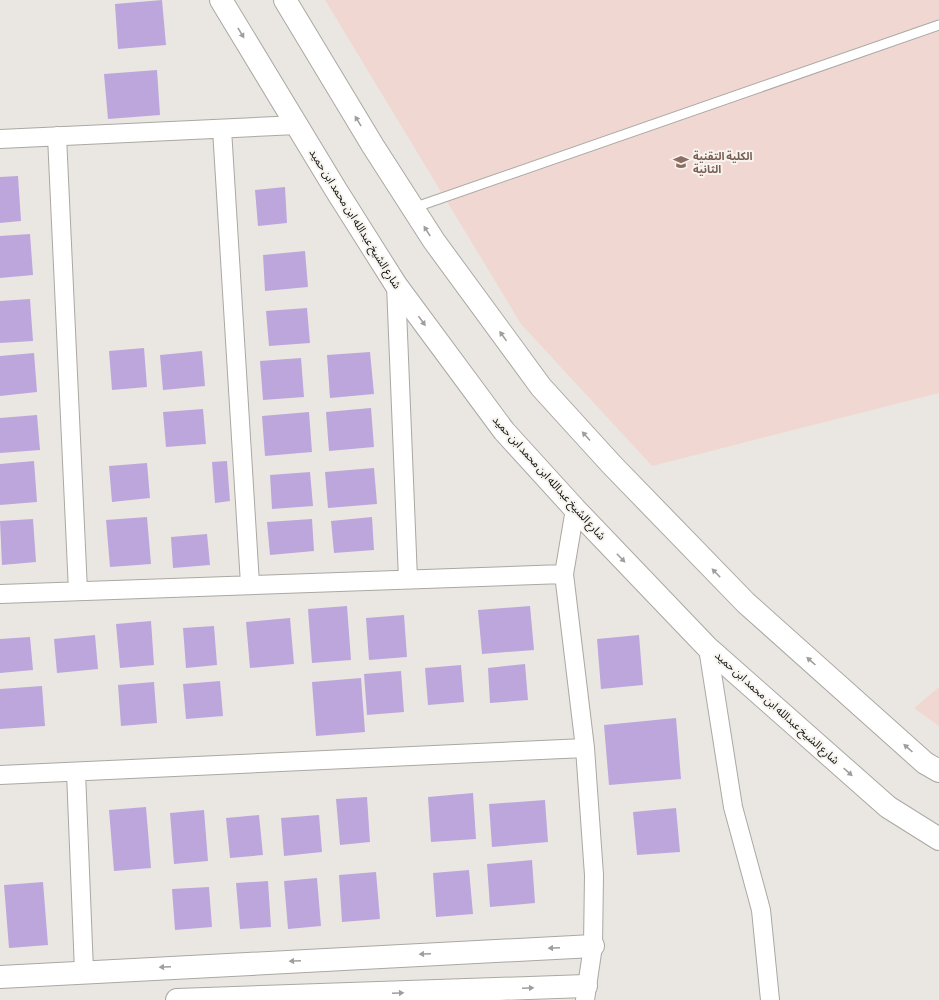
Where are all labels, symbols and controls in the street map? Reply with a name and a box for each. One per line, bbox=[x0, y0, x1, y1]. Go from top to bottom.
one-way arrow bbox=[238, 27, 245, 39]
one-way arrow bbox=[354, 116, 362, 126]
street label: شارع الشيخ عبدالله ابن محمد ابن حميد bbox=[306, 147, 404, 292]
place label: الكلية التقنية الثانية bbox=[693, 150, 752, 176]
school or university icon: الكلية التقنية الثانية bbox=[672, 153, 690, 171]
one-way arrow bbox=[423, 226, 431, 236]
one-way arrow bbox=[418, 316, 426, 326]
one-way arrow bbox=[500, 331, 508, 341]
street label: شارع الشيخ عبدالله ابن محمد ابن حميد bbox=[489, 413, 608, 544]
one-way arrow bbox=[581, 431, 591, 441]
one-way arrow bbox=[616, 553, 626, 563]
one-way arrow bbox=[711, 568, 721, 578]
street label: شارع الشيخ عبدالله ابن محمد ابن حميد bbox=[712, 649, 842, 768]
one-way arrow bbox=[806, 657, 816, 666]
one-way arrow bbox=[903, 743, 913, 752]
one-way arrow bbox=[843, 767, 853, 776]
one-way arrow bbox=[547, 945, 560, 951]
one-way arrow bbox=[419, 951, 431, 958]
one-way arrow bbox=[289, 957, 301, 964]
one-way arrow bbox=[159, 964, 171, 971]
one-way arrow bbox=[522, 985, 535, 991]
one-way arrow bbox=[392, 989, 404, 996]

